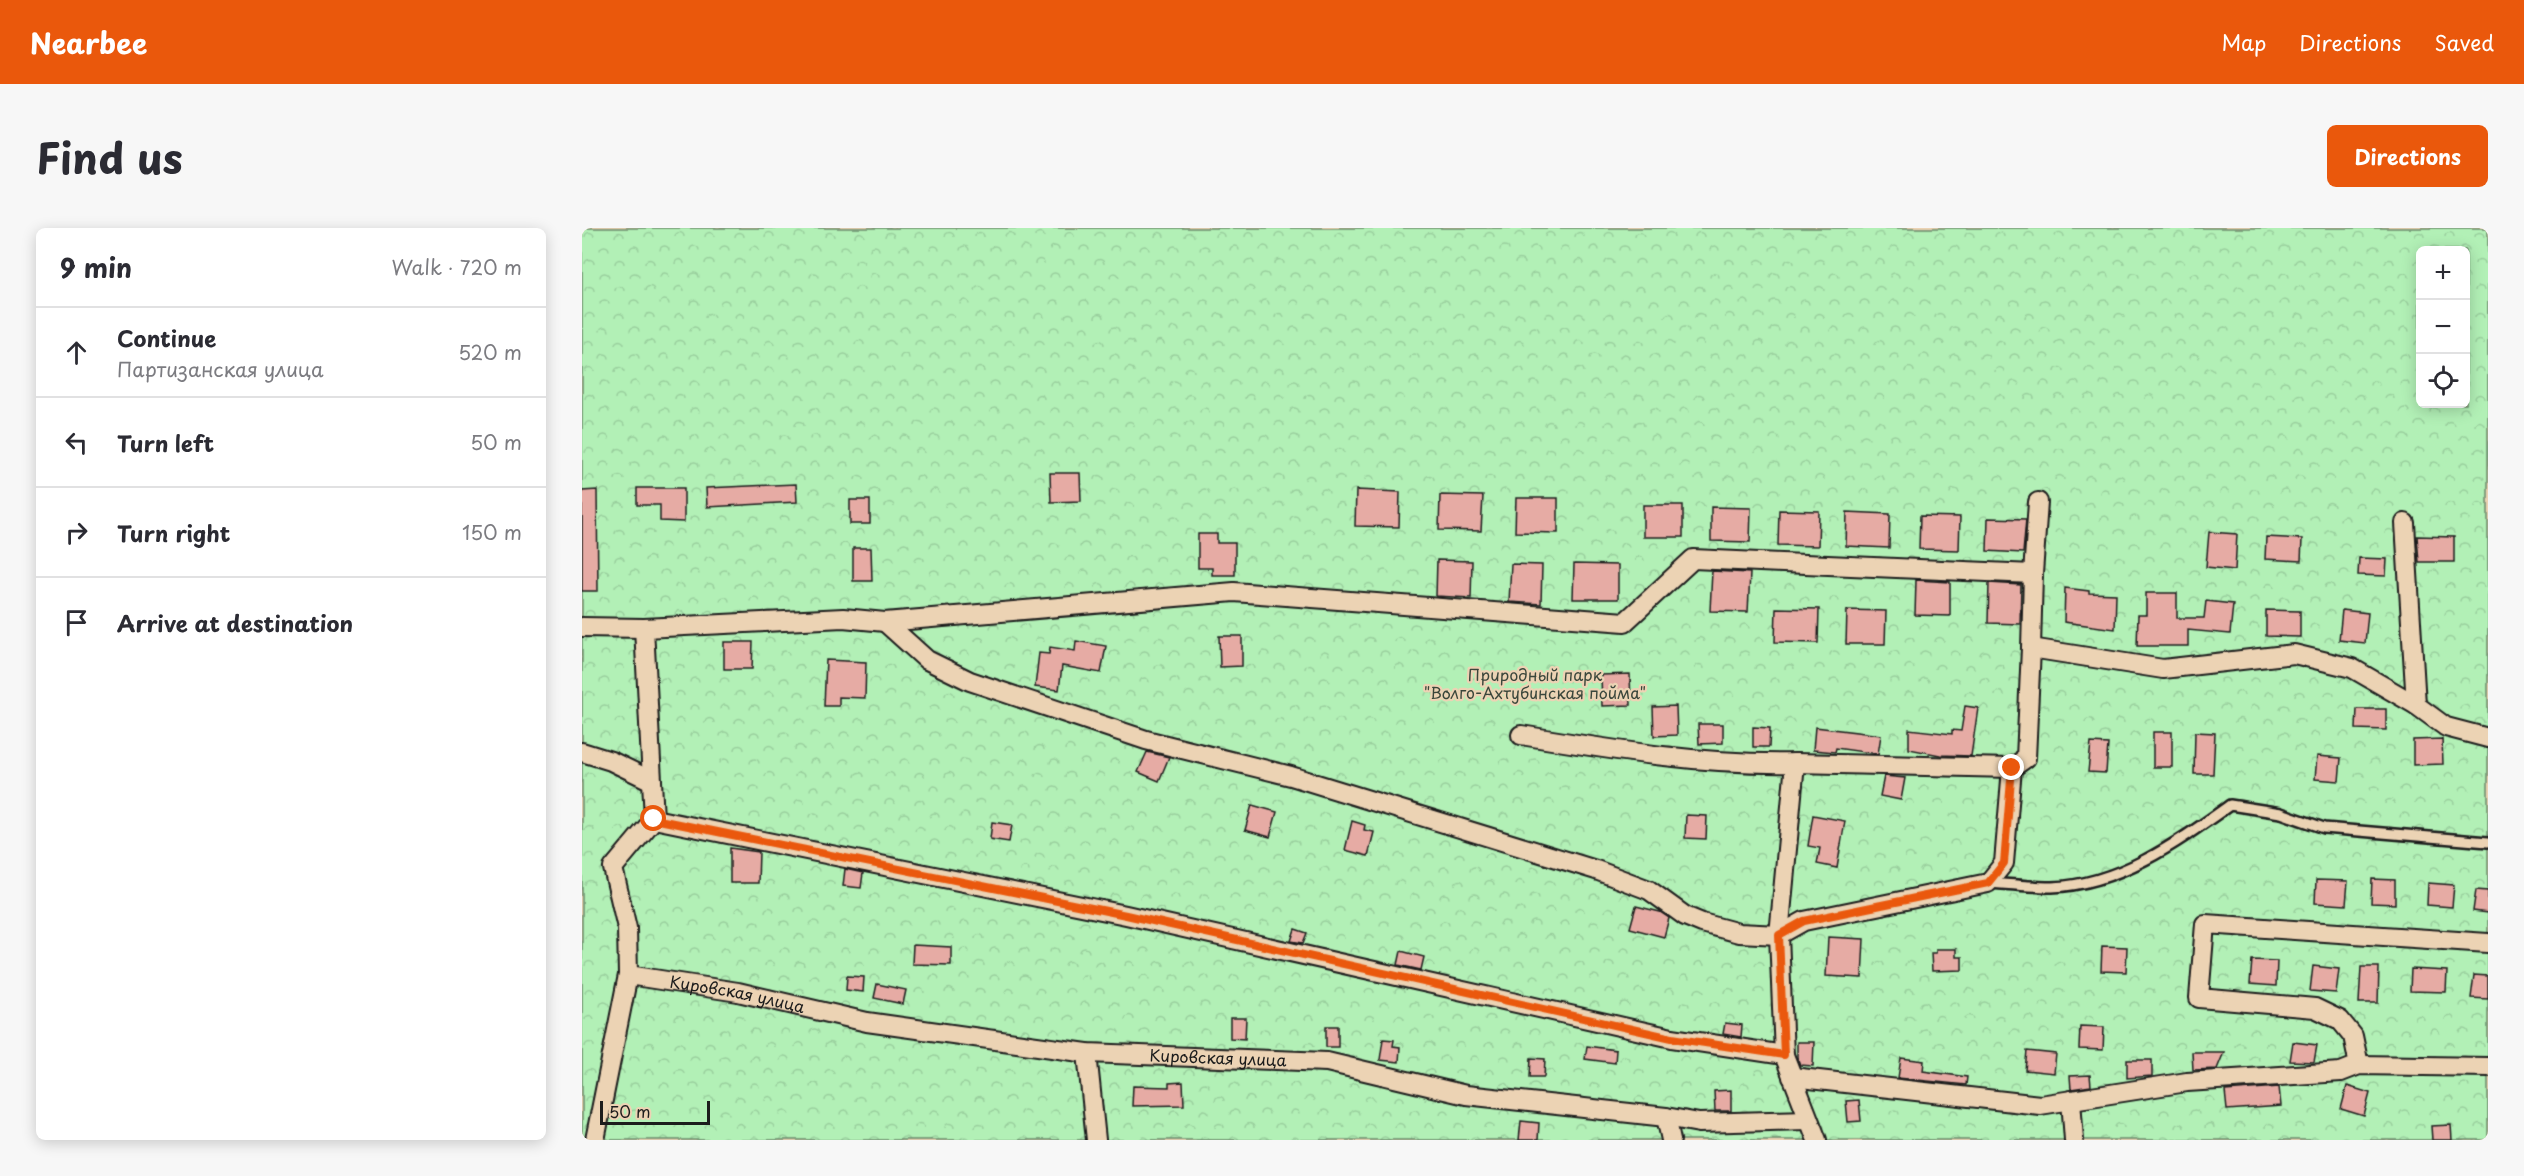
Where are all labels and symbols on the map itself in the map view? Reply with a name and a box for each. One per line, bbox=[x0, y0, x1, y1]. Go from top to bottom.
park label: Природный парк "Волго-Ахтубинская пойма" bbox=[1424, 662, 1646, 704]
route end bbox=[1998, 754, 2024, 780]
route start bbox=[640, 805, 666, 831]
street label: Кировская улица bbox=[668, 969, 807, 1018]
street label: Кировская улица bbox=[1149, 1042, 1287, 1071]
scale bar bbox=[600, 1098, 710, 1126]

